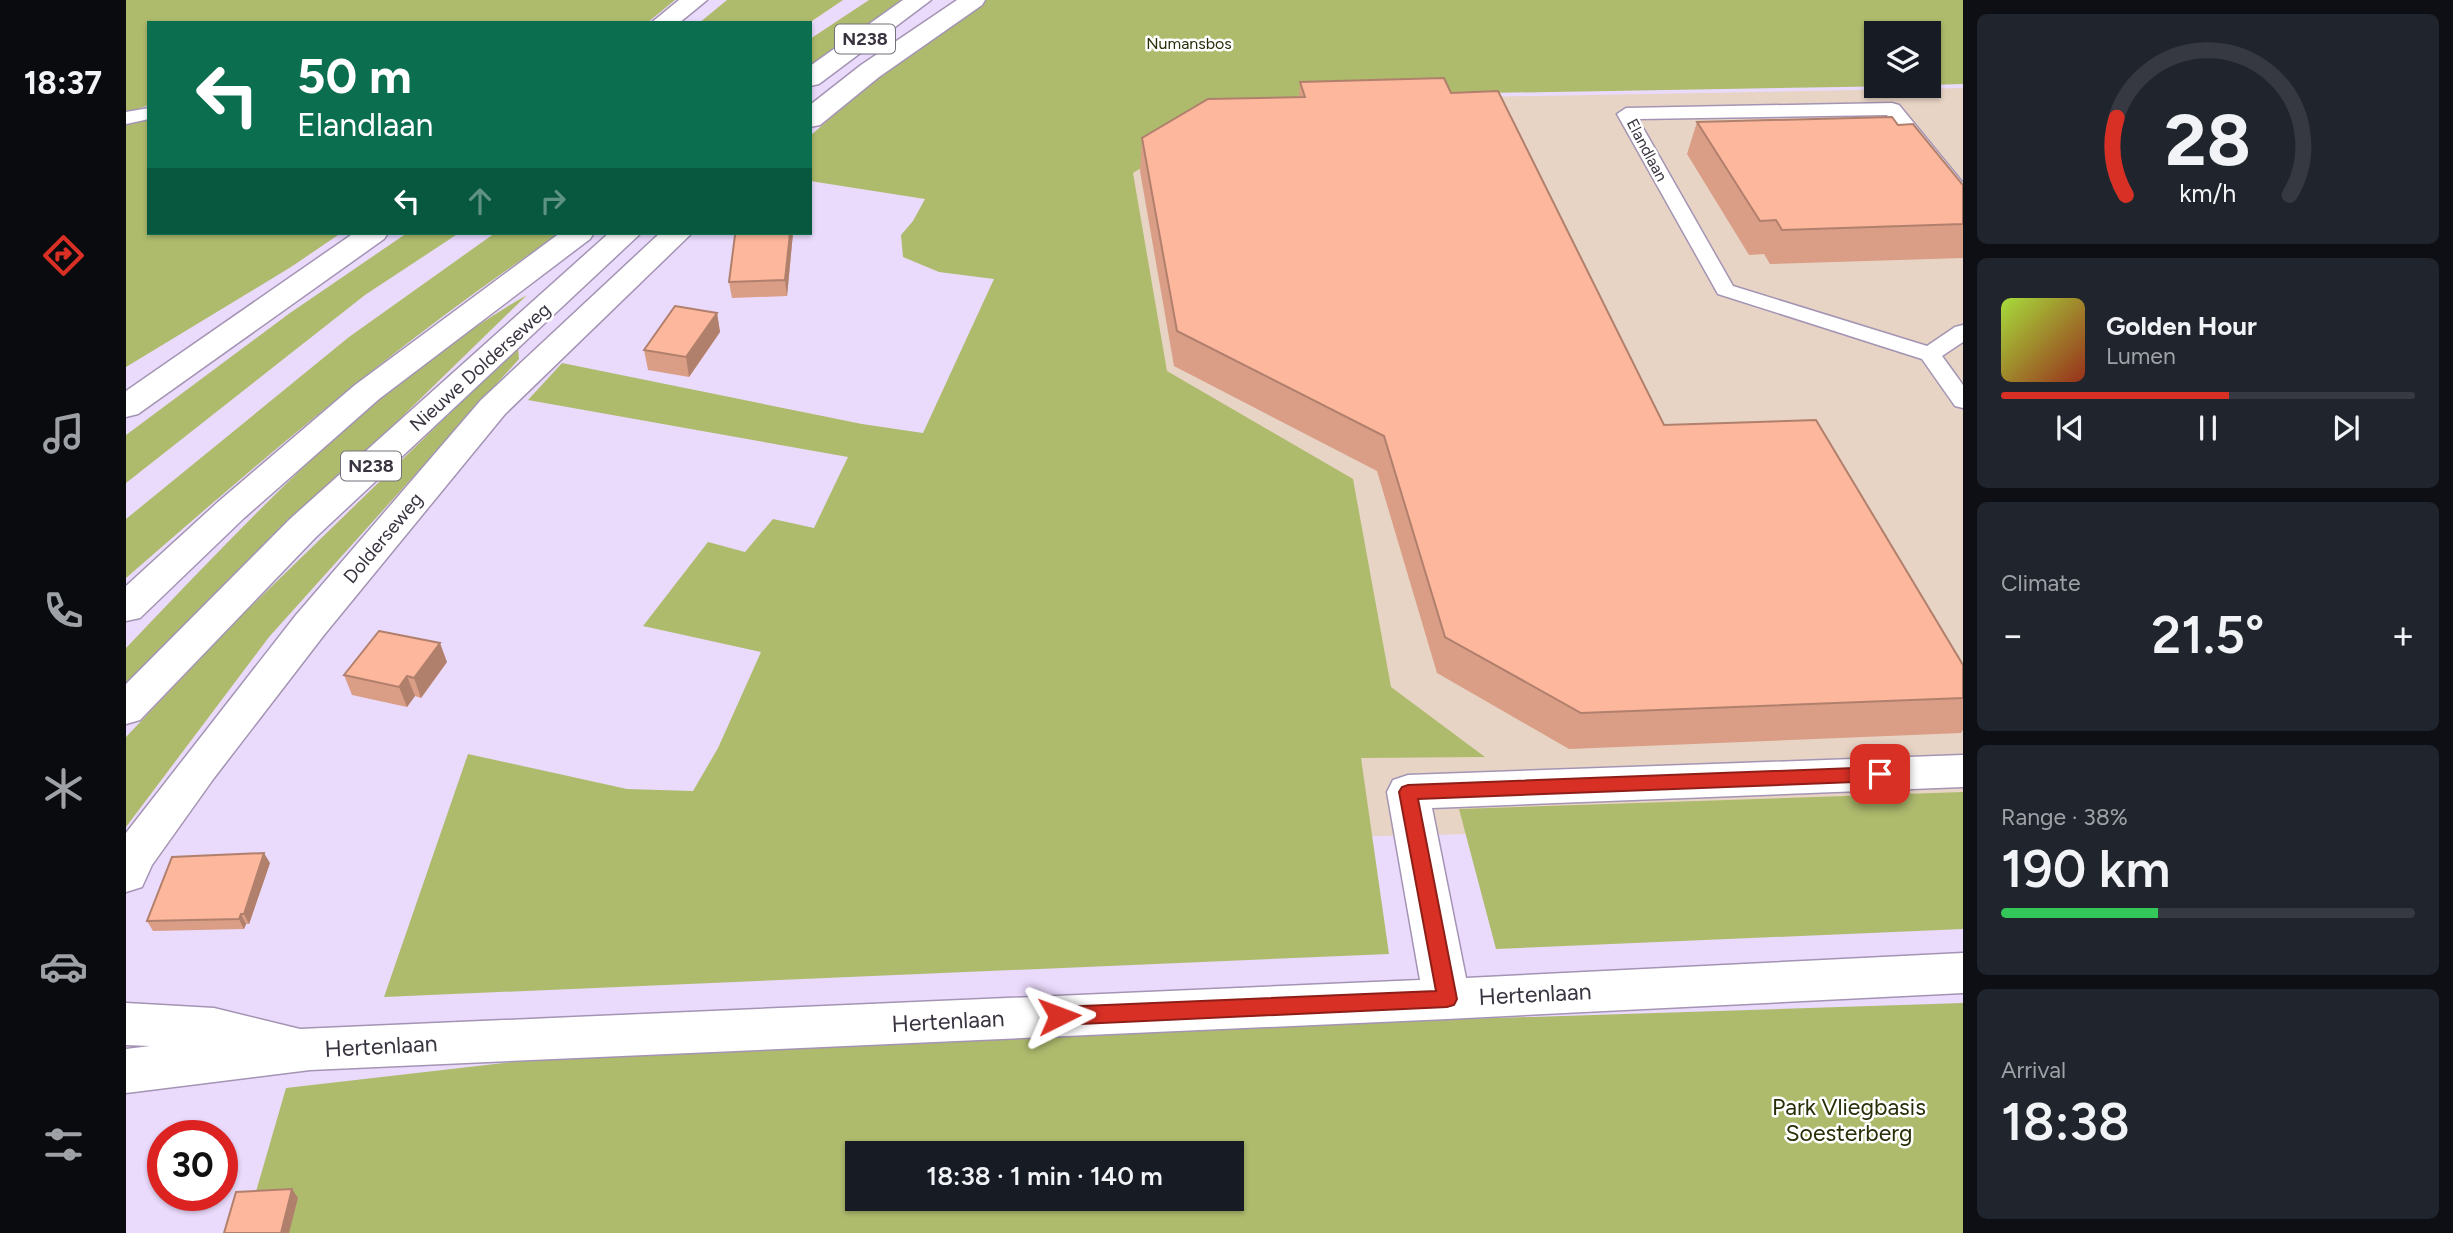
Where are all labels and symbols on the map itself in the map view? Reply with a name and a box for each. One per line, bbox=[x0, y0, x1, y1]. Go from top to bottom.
road number: N238 bbox=[835, 24, 895, 54]
park label: Numansbos bbox=[1146, 34, 1232, 53]
street label: Elandlaan bbox=[1623, 115, 1671, 185]
street label: Nieuwe Dolderseweg bbox=[405, 298, 555, 436]
road number: N238 bbox=[341, 452, 401, 480]
street label: Dolderseweg bbox=[338, 488, 428, 588]
pin bbox=[1850, 744, 1910, 804]
street label: Hertenlaan bbox=[1478, 977, 1592, 1011]
position arrow bbox=[1022, 979, 1096, 1053]
street label: Hertenlaan bbox=[891, 1004, 1005, 1038]
street label: Hertenlaan bbox=[324, 1029, 438, 1063]
park label: Park Vliegbasis Soesterberg bbox=[1772, 1093, 1926, 1147]
speed limit sign: 30 bbox=[147, 1120, 238, 1211]

